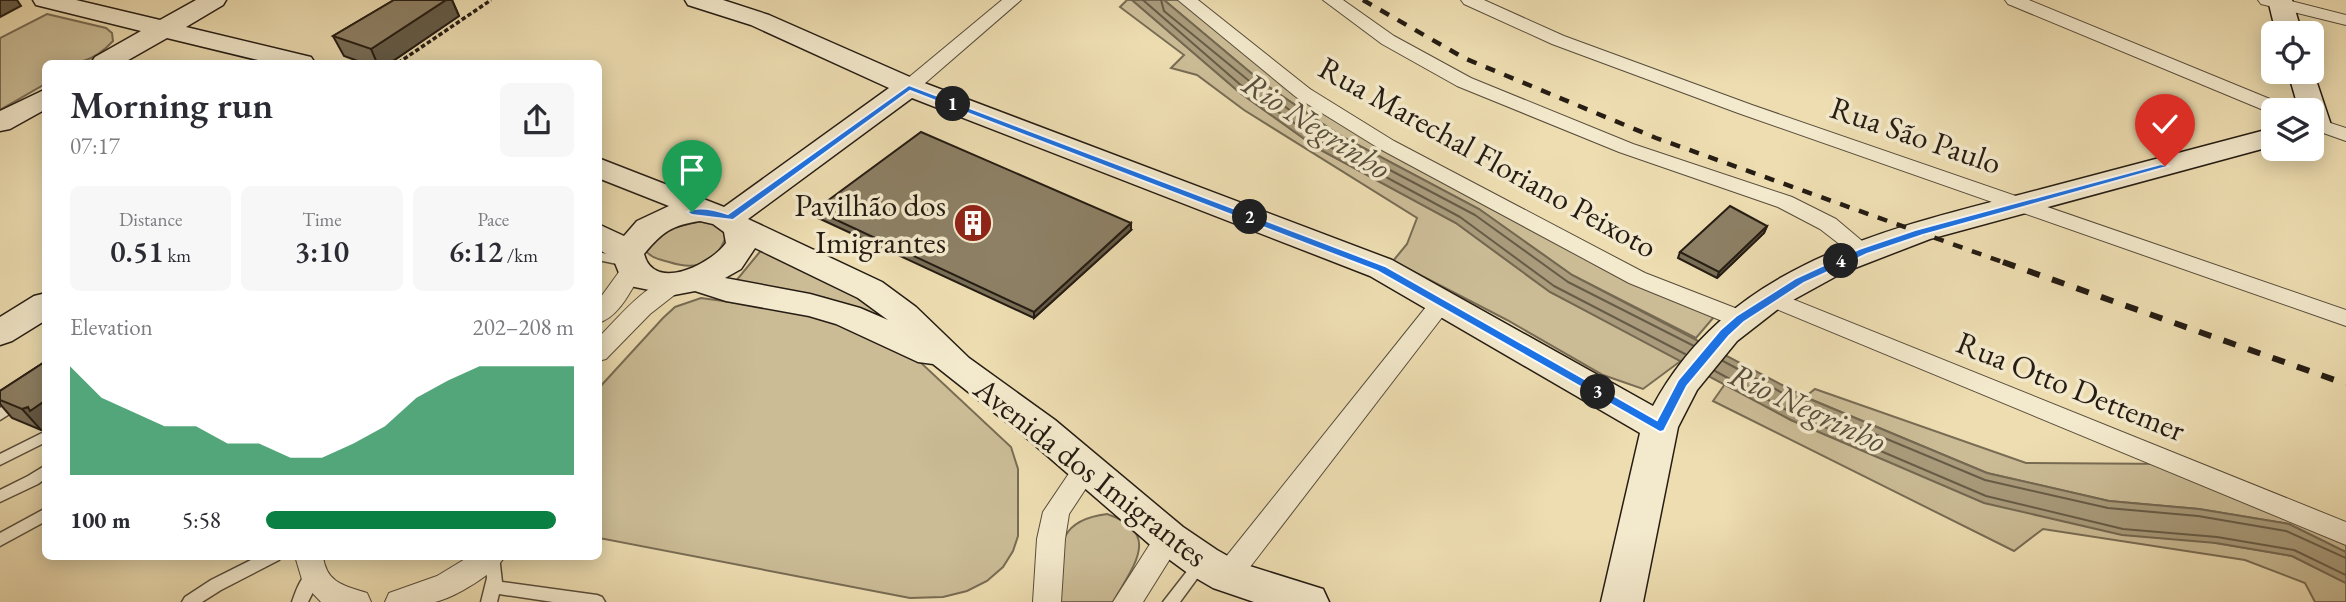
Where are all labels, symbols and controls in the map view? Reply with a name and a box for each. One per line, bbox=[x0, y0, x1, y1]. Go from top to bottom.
map controls bbox=[2261, 21, 2324, 161]
button: locate bbox=[2261, 21, 2324, 84]
street label: Rua Marechal Floriano Peixoto bbox=[1311, 46, 1665, 268]
water label: Rio Negrinho bbox=[1234, 62, 1399, 189]
text: Morning run bbox=[70, 80, 273, 129]
button: share bbox=[500, 83, 574, 157]
pin: 1 bbox=[936, 86, 970, 122]
street label: Rua São Paulo bbox=[1825, 86, 2007, 184]
text: 1 bbox=[947, 91, 958, 116]
pin bbox=[2135, 94, 2195, 166]
button: layers bbox=[2261, 98, 2324, 161]
icon: check bbox=[2146, 105, 2184, 143]
text: 07:17 bbox=[70, 131, 120, 161]
pin bbox=[662, 140, 722, 212]
icon: arrive bbox=[673, 151, 711, 189]
place label: Pavilhão dos Imigrantes bbox=[794, 184, 946, 263]
pin: 2 bbox=[1232, 200, 1268, 234]
building icon: Pavilhão dos Imigrantes bbox=[952, 202, 994, 244]
text: 2 bbox=[1244, 204, 1255, 229]
text: Distance bbox=[119, 207, 182, 232]
text: Time bbox=[302, 207, 342, 232]
text: Pace bbox=[477, 207, 509, 232]
text: 0.51 bbox=[110, 232, 164, 271]
text: 3:10 bbox=[295, 232, 349, 271]
text: 6:12 bbox=[449, 232, 503, 271]
text: km bbox=[164, 243, 191, 268]
text: /km bbox=[503, 243, 538, 268]
pin: 4 bbox=[1824, 244, 1858, 278]
text: 4 bbox=[1835, 248, 1846, 273]
text: Elevation bbox=[70, 312, 153, 342]
text: 202–208 m bbox=[473, 312, 574, 342]
street label: Rua Otto Dettemer bbox=[1951, 321, 2192, 451]
water label: Rio Negrinho bbox=[1722, 352, 1893, 463]
street label: Avenida dos Imigrantes bbox=[965, 367, 1216, 576]
pin: 3 bbox=[1580, 374, 1616, 410]
text: 3 bbox=[1592, 379, 1603, 404]
text: 100 m bbox=[70, 505, 131, 535]
text: 5:58 bbox=[182, 505, 221, 535]

